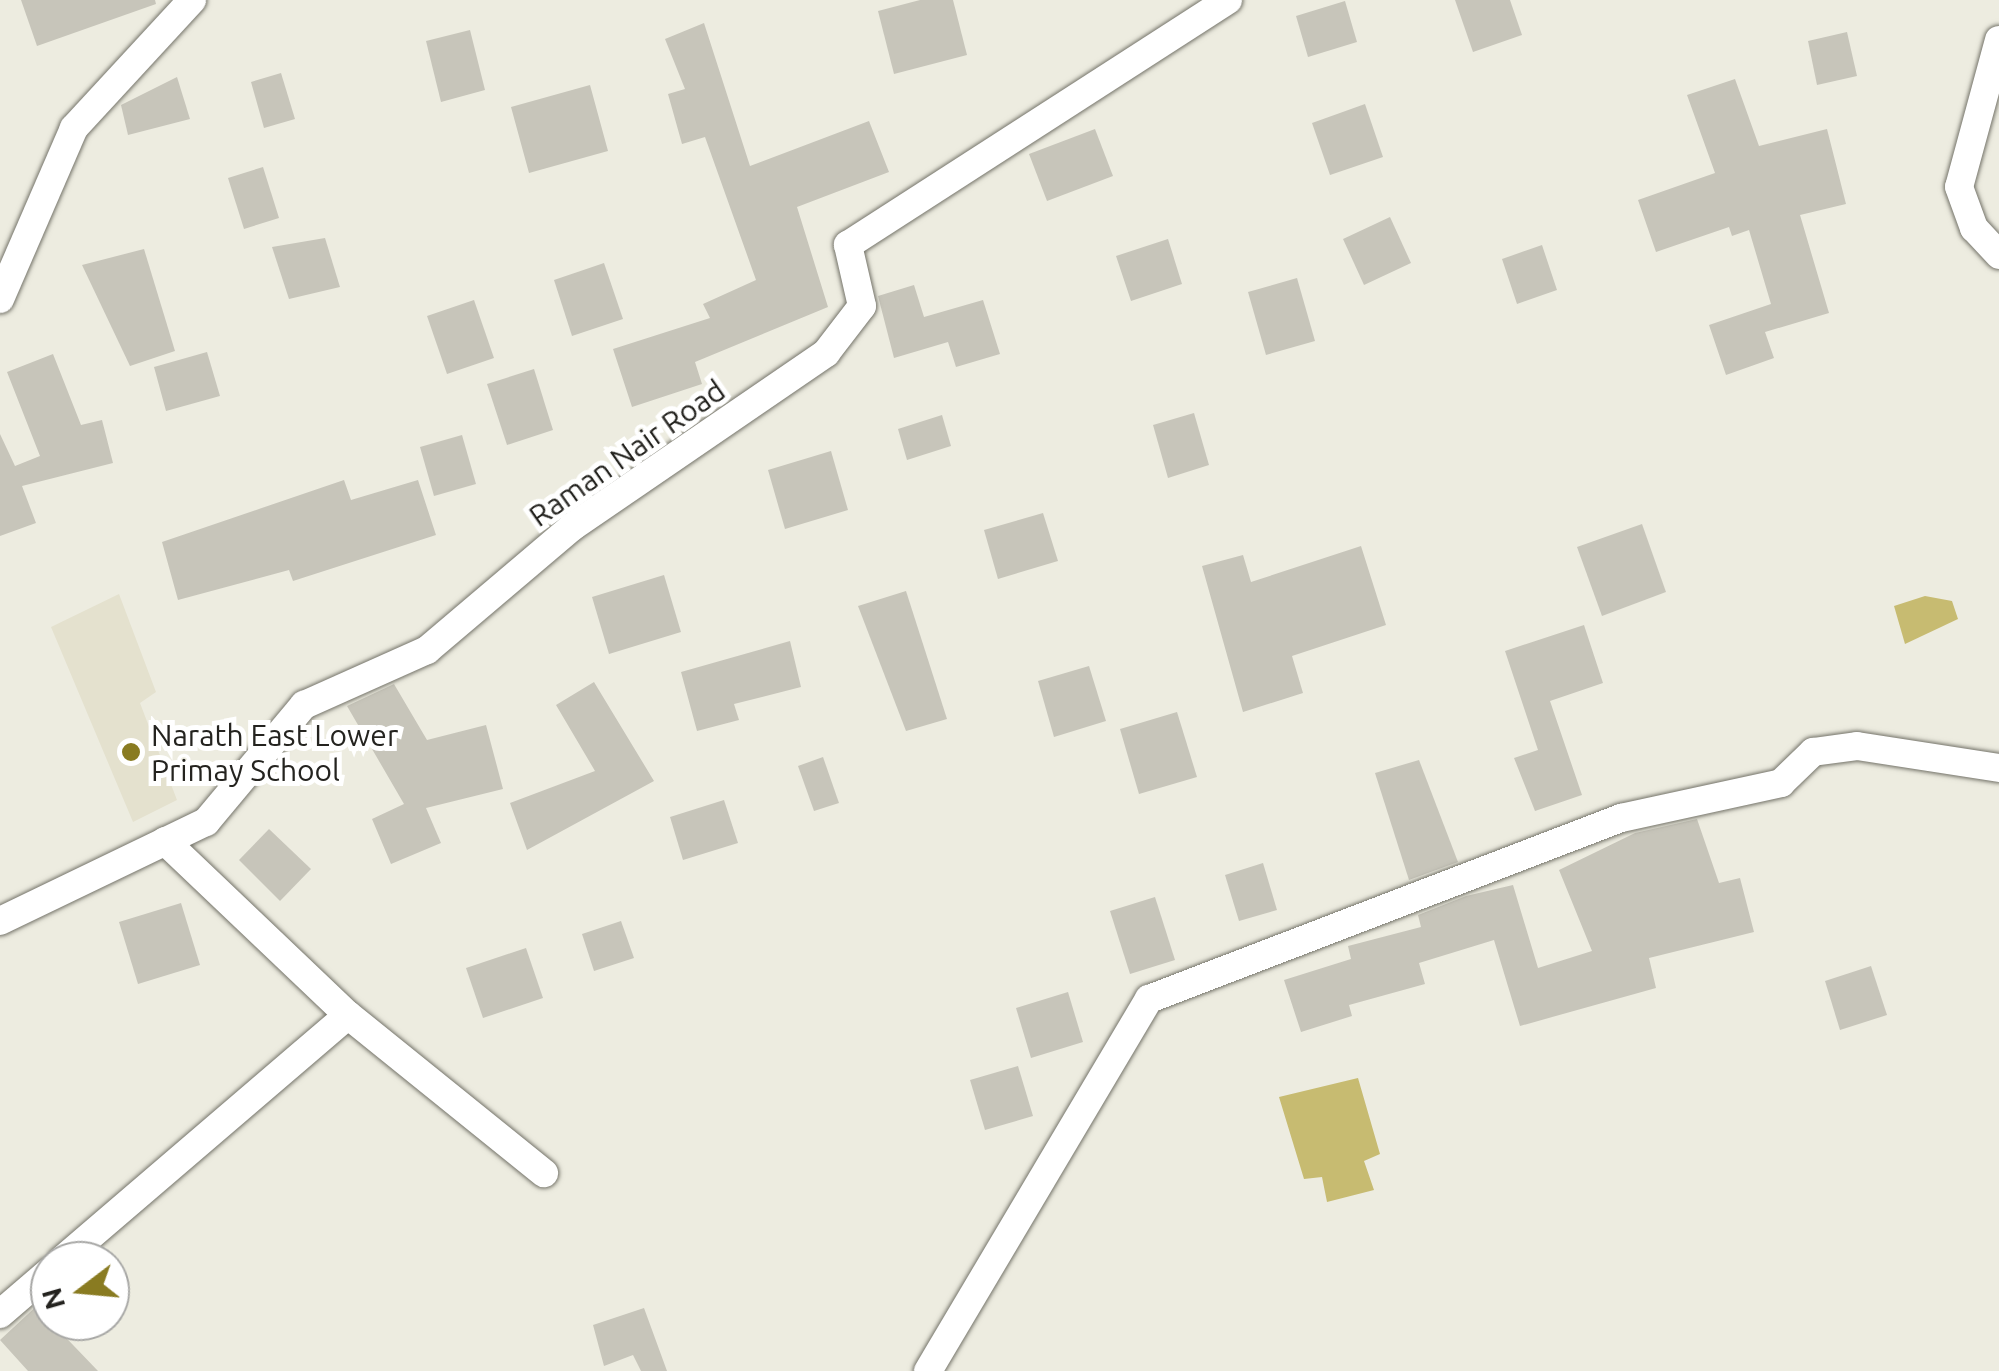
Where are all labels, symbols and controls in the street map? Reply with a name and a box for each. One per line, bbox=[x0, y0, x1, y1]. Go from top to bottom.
street label: Raman Nair Road bbox=[522, 372, 732, 534]
place label: Narath East Lower Primay School bbox=[151, 717, 398, 788]
marker: Narath East Lower Primay School bbox=[120, 741, 142, 763]
north arrow bbox=[30, 1241, 130, 1341]
text: N bbox=[35, 1285, 70, 1313]

